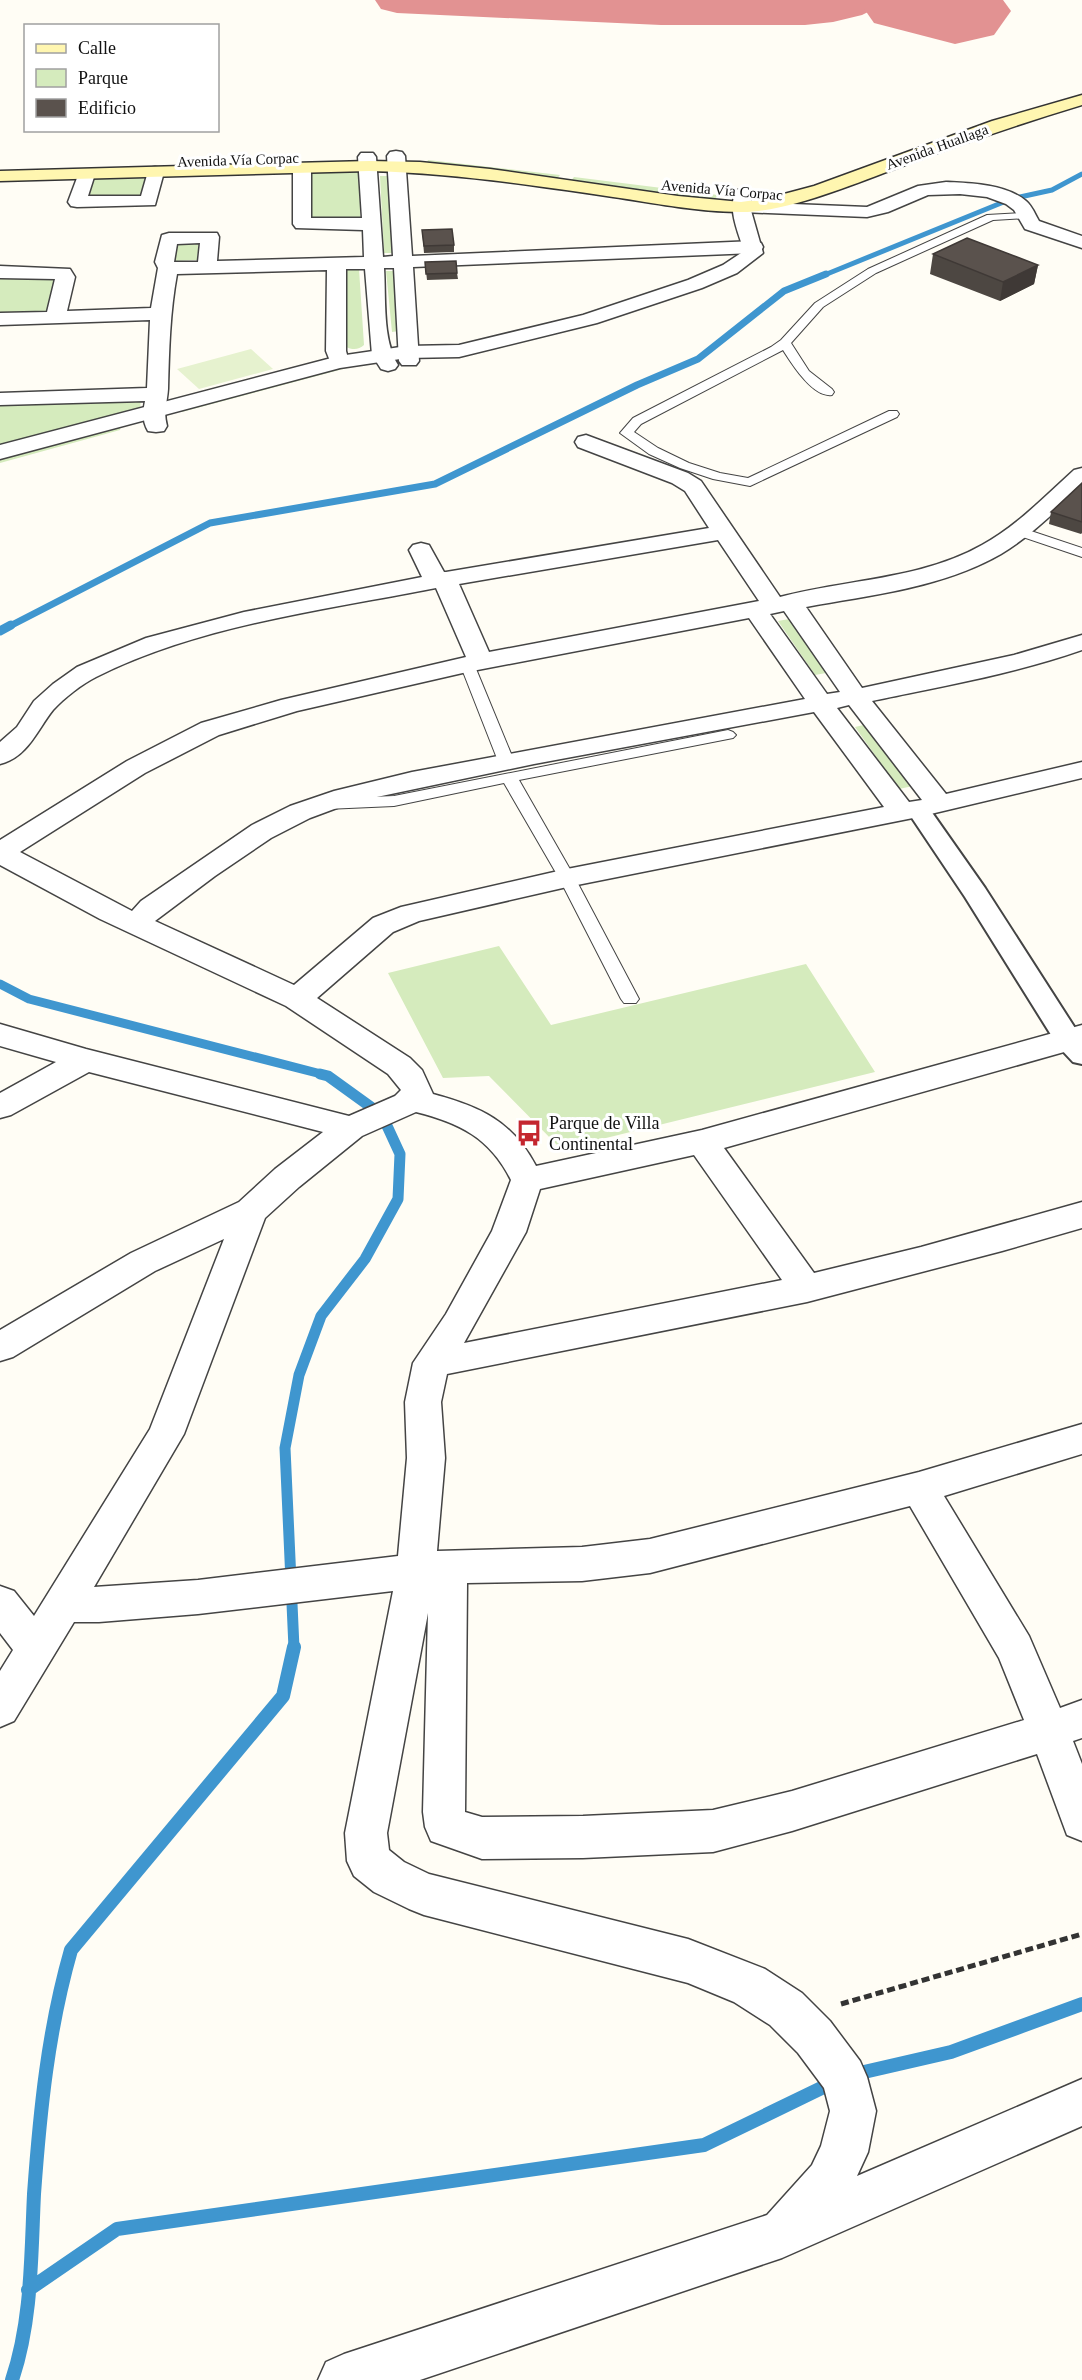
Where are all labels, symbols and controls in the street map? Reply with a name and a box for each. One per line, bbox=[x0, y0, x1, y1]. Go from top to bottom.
legend bbox=[24, 24, 219, 132]
text: Calle bbox=[78, 38, 116, 58]
text: Parque bbox=[78, 68, 128, 88]
text: Edificio bbox=[78, 98, 136, 118]
street label: Avenida Huallaga bbox=[884, 121, 991, 173]
street label: Avenida Vía Corpac bbox=[177, 150, 300, 170]
street label: Avenida Vía Corpac bbox=[661, 177, 784, 203]
place label: Parque de Villa Continental bbox=[549, 1113, 660, 1154]
bus stop icon: Parque de Villa Continental bbox=[514, 1118, 544, 1148]

